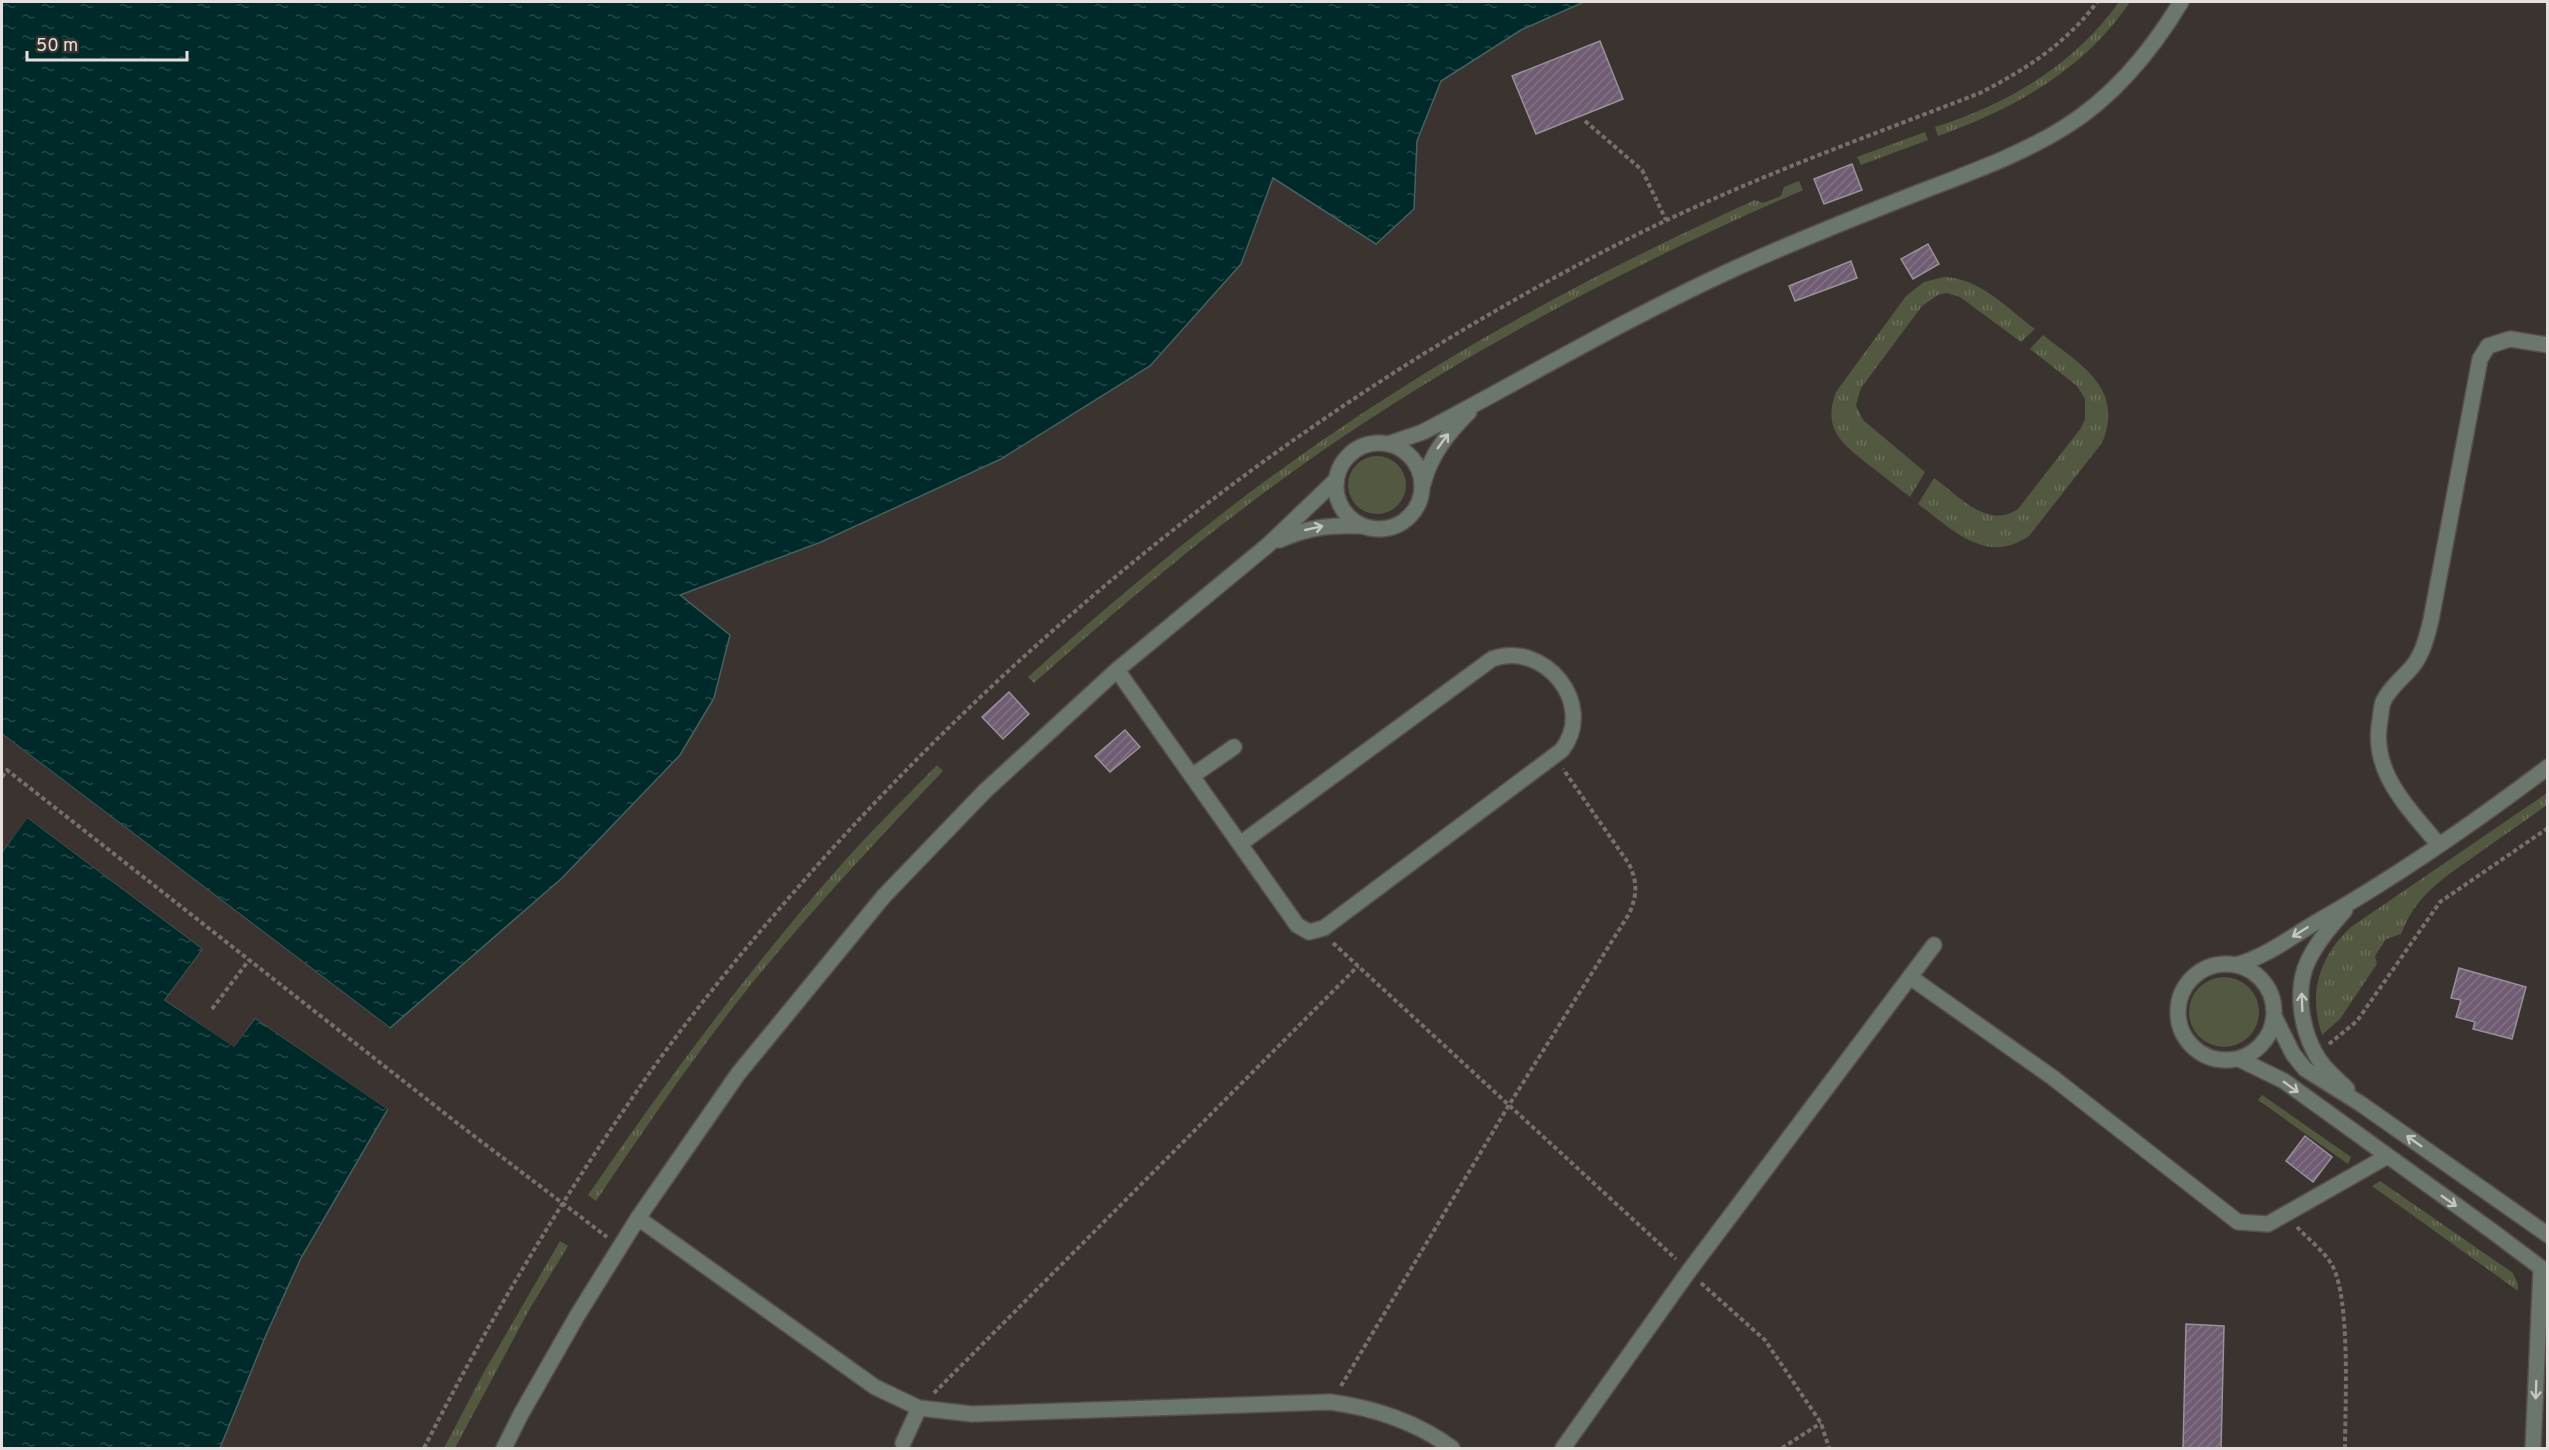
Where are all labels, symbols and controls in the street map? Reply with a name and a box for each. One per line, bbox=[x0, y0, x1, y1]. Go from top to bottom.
scale bar bbox=[27, 24, 188, 62]
text: 50 m bbox=[36, 35, 78, 58]
one-way arrow bbox=[1437, 433, 1449, 449]
one-way arrow bbox=[1304, 522, 1323, 534]
one-way arrow bbox=[2292, 925, 2309, 938]
one-way arrow bbox=[2296, 993, 2307, 1013]
one-way arrow bbox=[2282, 1081, 2298, 1093]
one-way arrow bbox=[2406, 1135, 2422, 1147]
one-way arrow bbox=[2440, 1195, 2457, 1207]
one-way arrow bbox=[2530, 1380, 2541, 1400]

